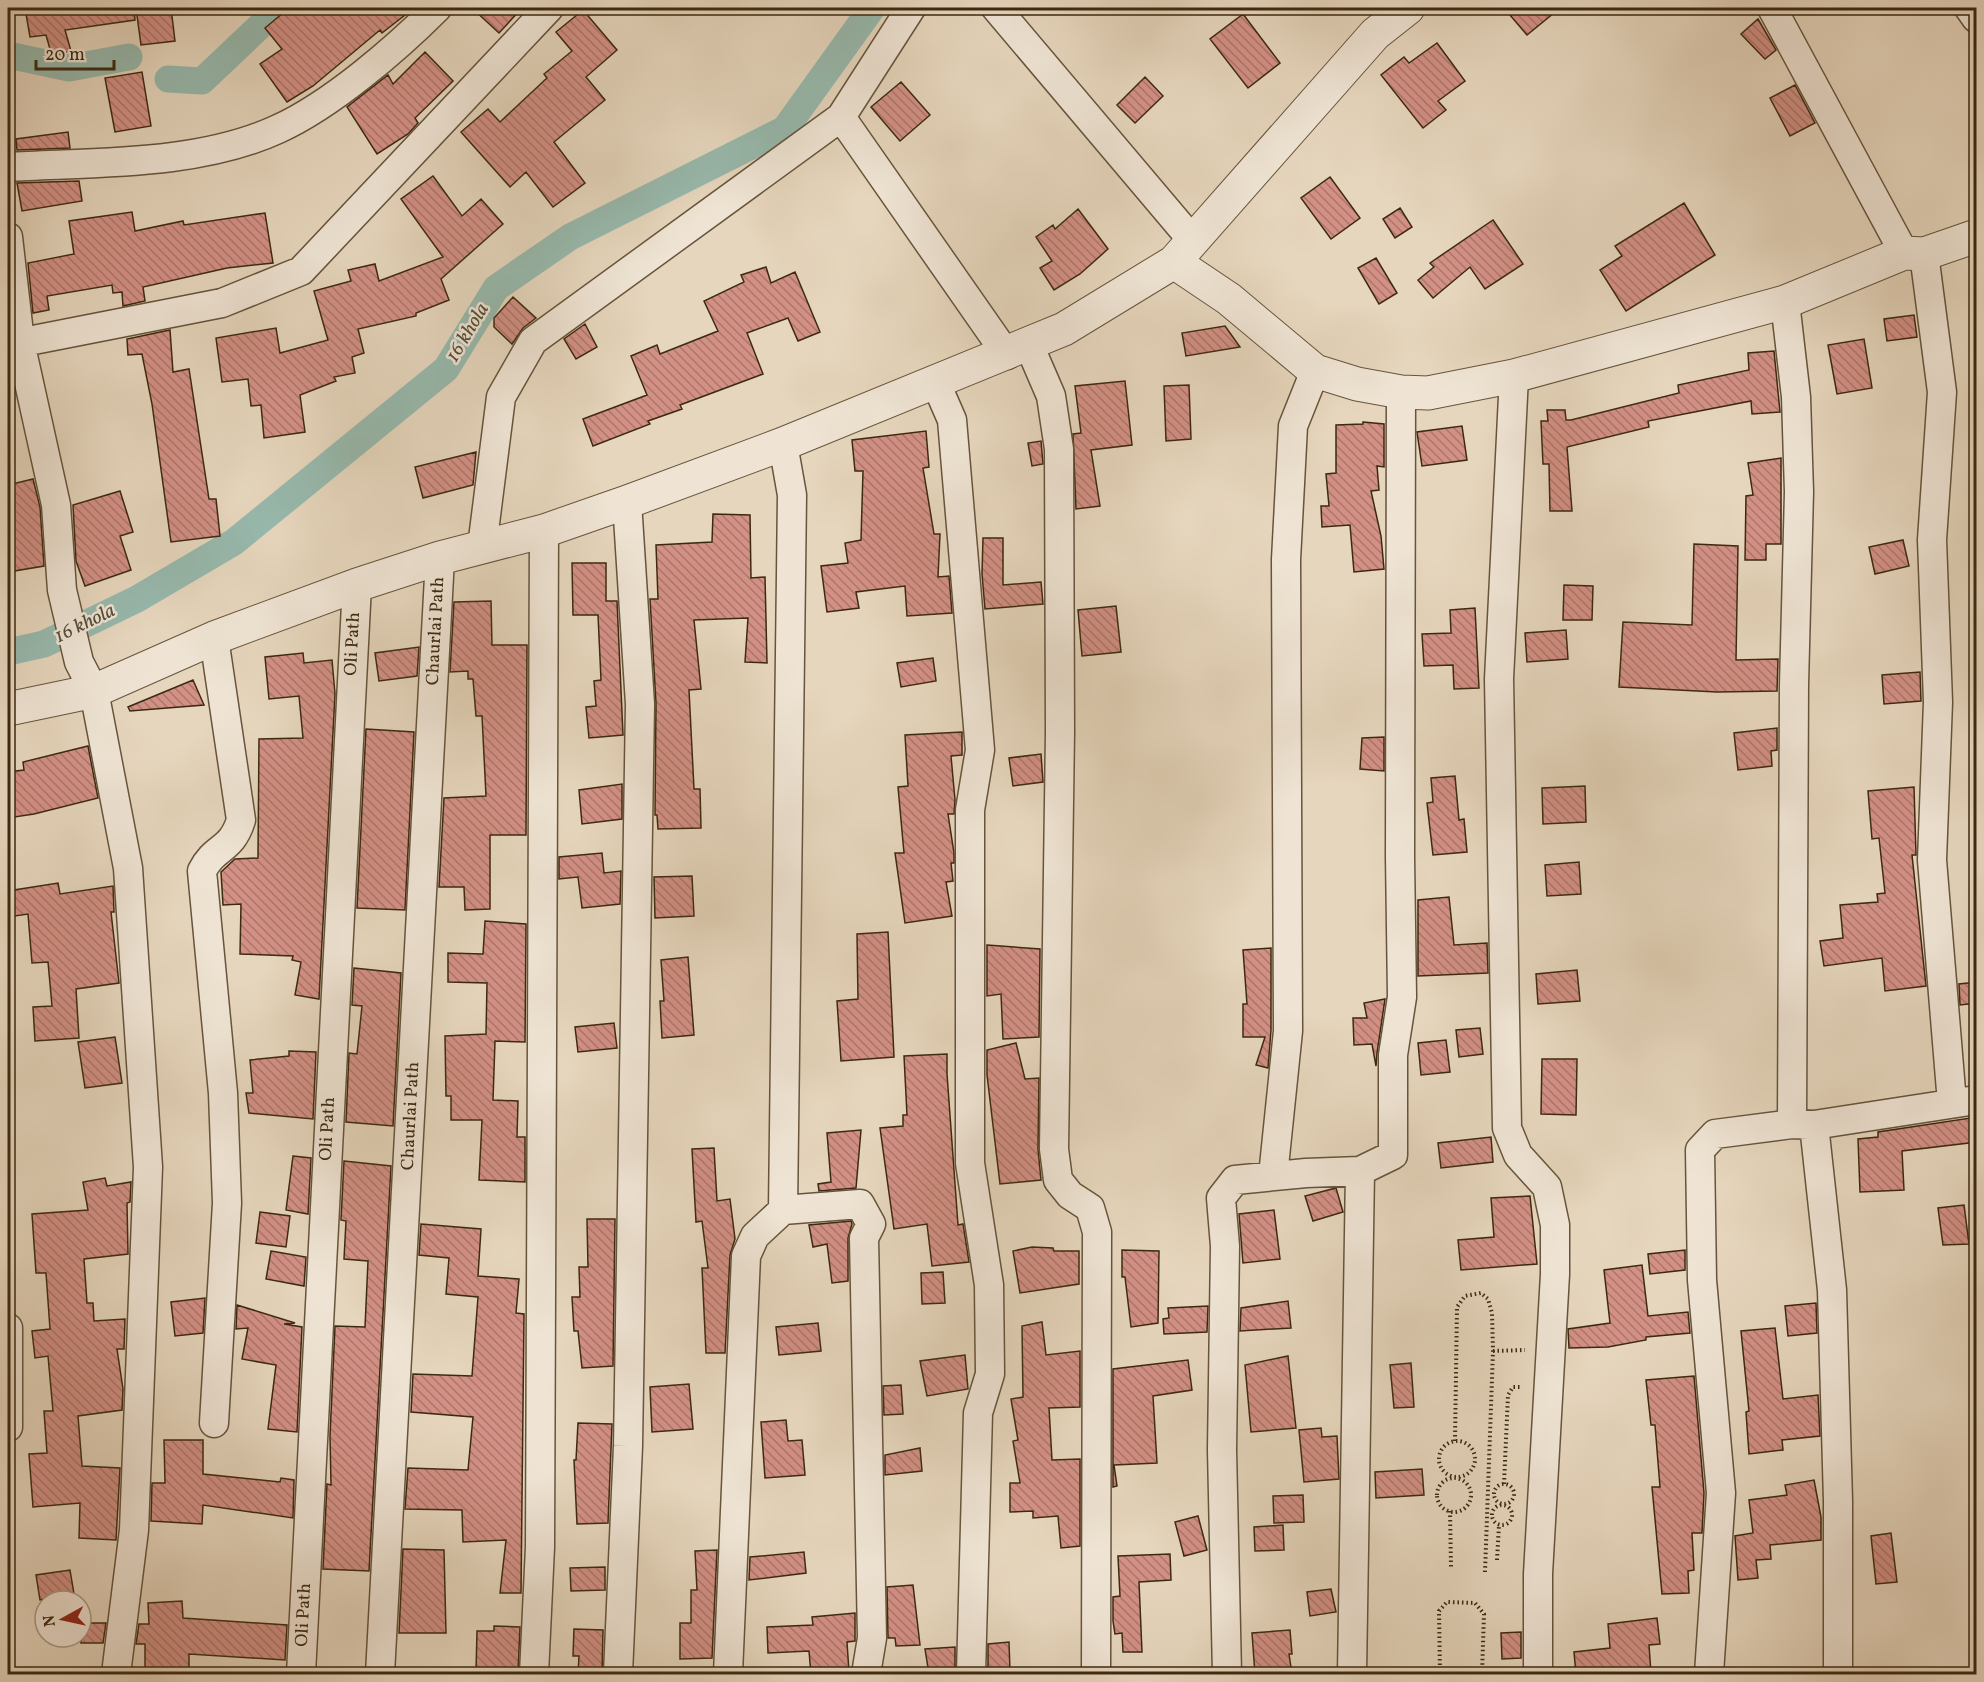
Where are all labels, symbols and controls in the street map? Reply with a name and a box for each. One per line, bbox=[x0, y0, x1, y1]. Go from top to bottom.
scale bar bbox=[36, 33, 114, 71]
text: 20 m bbox=[45, 43, 85, 68]
water label: 16 khola bbox=[439, 298, 497, 368]
street label: Chaurlai Path bbox=[421, 576, 451, 686]
water label: 16 khola bbox=[50, 597, 120, 651]
street label: Oli Path bbox=[339, 611, 367, 676]
street label: Chaurlai Path bbox=[396, 1061, 426, 1171]
street label: Oli Path bbox=[314, 1096, 342, 1161]
street label: Oli Path bbox=[290, 1582, 318, 1647]
north arrow bbox=[33, 1589, 93, 1649]
text: N bbox=[38, 1613, 62, 1628]

